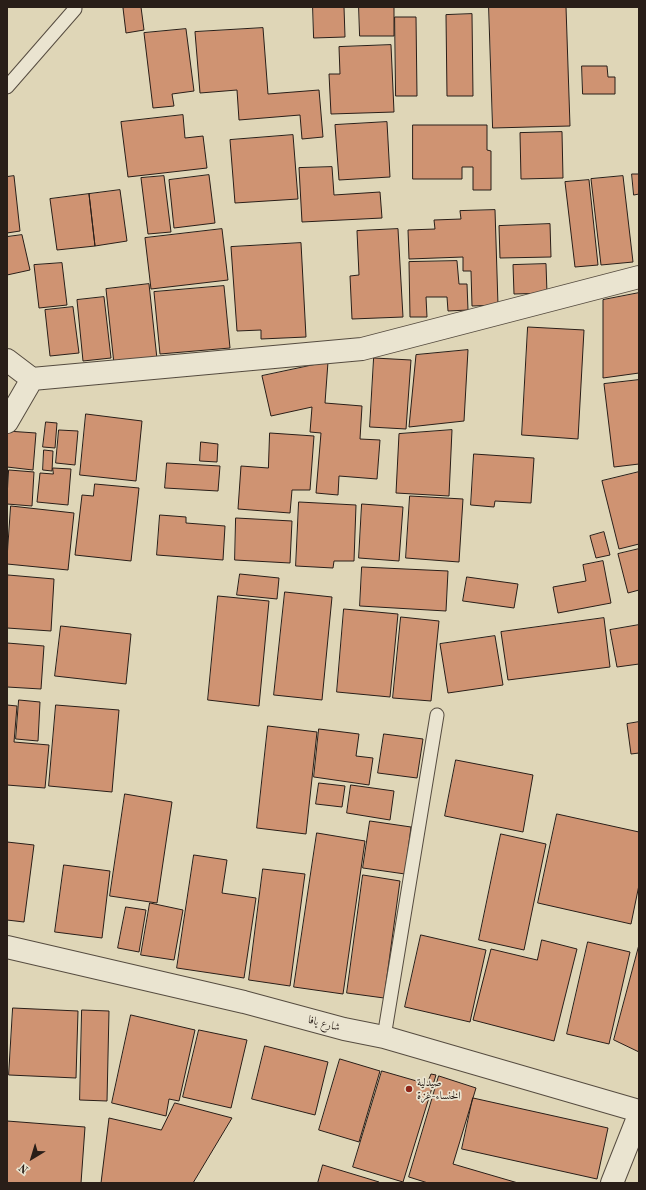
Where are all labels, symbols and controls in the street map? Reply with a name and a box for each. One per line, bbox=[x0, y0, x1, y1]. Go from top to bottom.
street label: شارع يافا bbox=[307, 1013, 341, 1035]
place label: صيدلية الخنساء-غزة bbox=[417, 1076, 461, 1102]
marker: صيدلية الخنساء-غزة bbox=[404, 1084, 414, 1094]
north arrow bbox=[12, 1138, 52, 1178]
text: N bbox=[18, 1161, 31, 1175]

